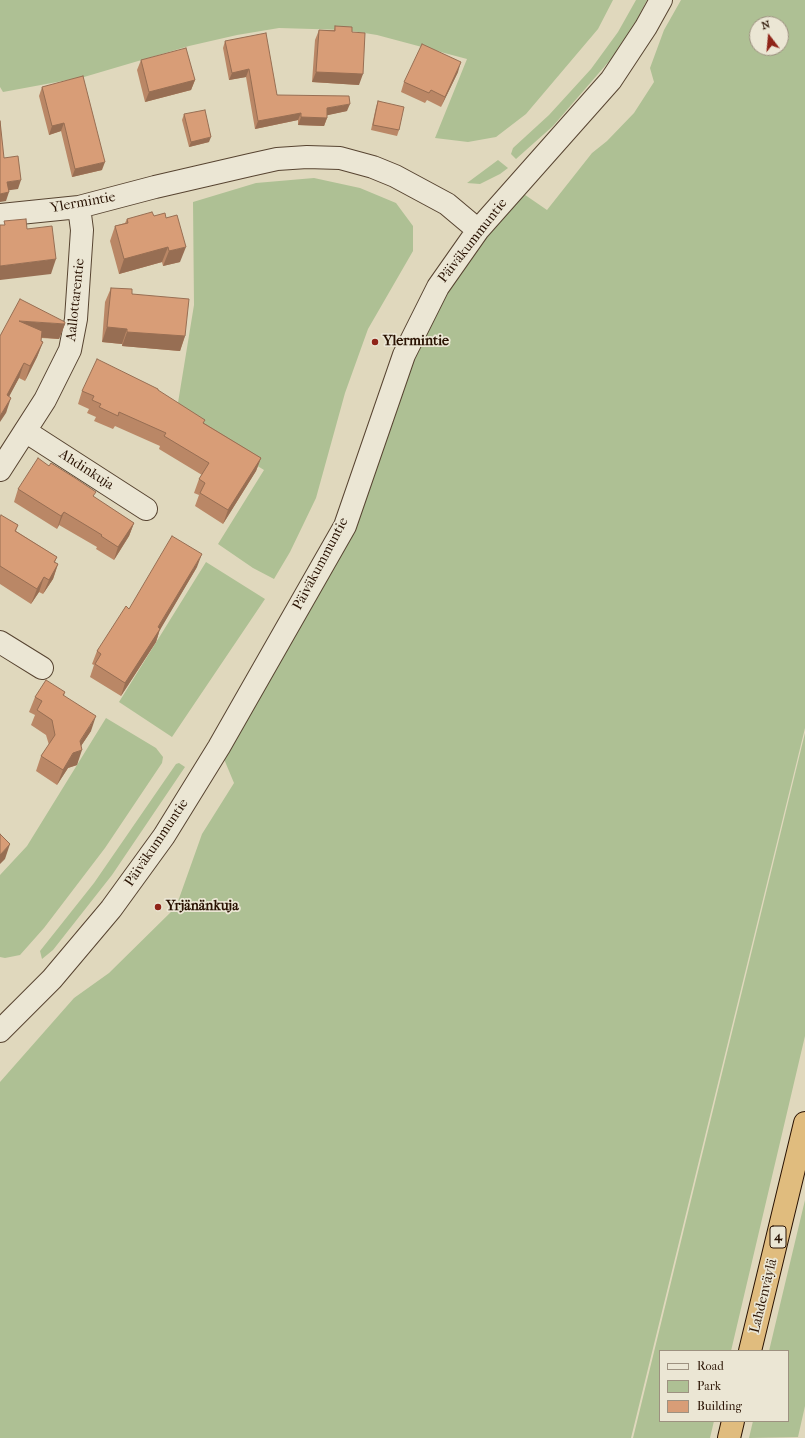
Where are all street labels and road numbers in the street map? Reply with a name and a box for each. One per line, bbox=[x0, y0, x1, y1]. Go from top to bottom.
street label: Ylermintie bbox=[49, 189, 117, 217]
street label: Päiväkummuntie bbox=[435, 196, 511, 286]
street label: Aallottarentie bbox=[63, 258, 89, 342]
street label: Ahdinkuja bbox=[55, 446, 117, 494]
street label: Päiväkummuntie bbox=[290, 515, 352, 613]
street label: Päiväkummuntie bbox=[121, 796, 193, 890]
road number: 4 bbox=[770, 1226, 786, 1248]
street label: Lahdenväylä bbox=[747, 1257, 781, 1335]

